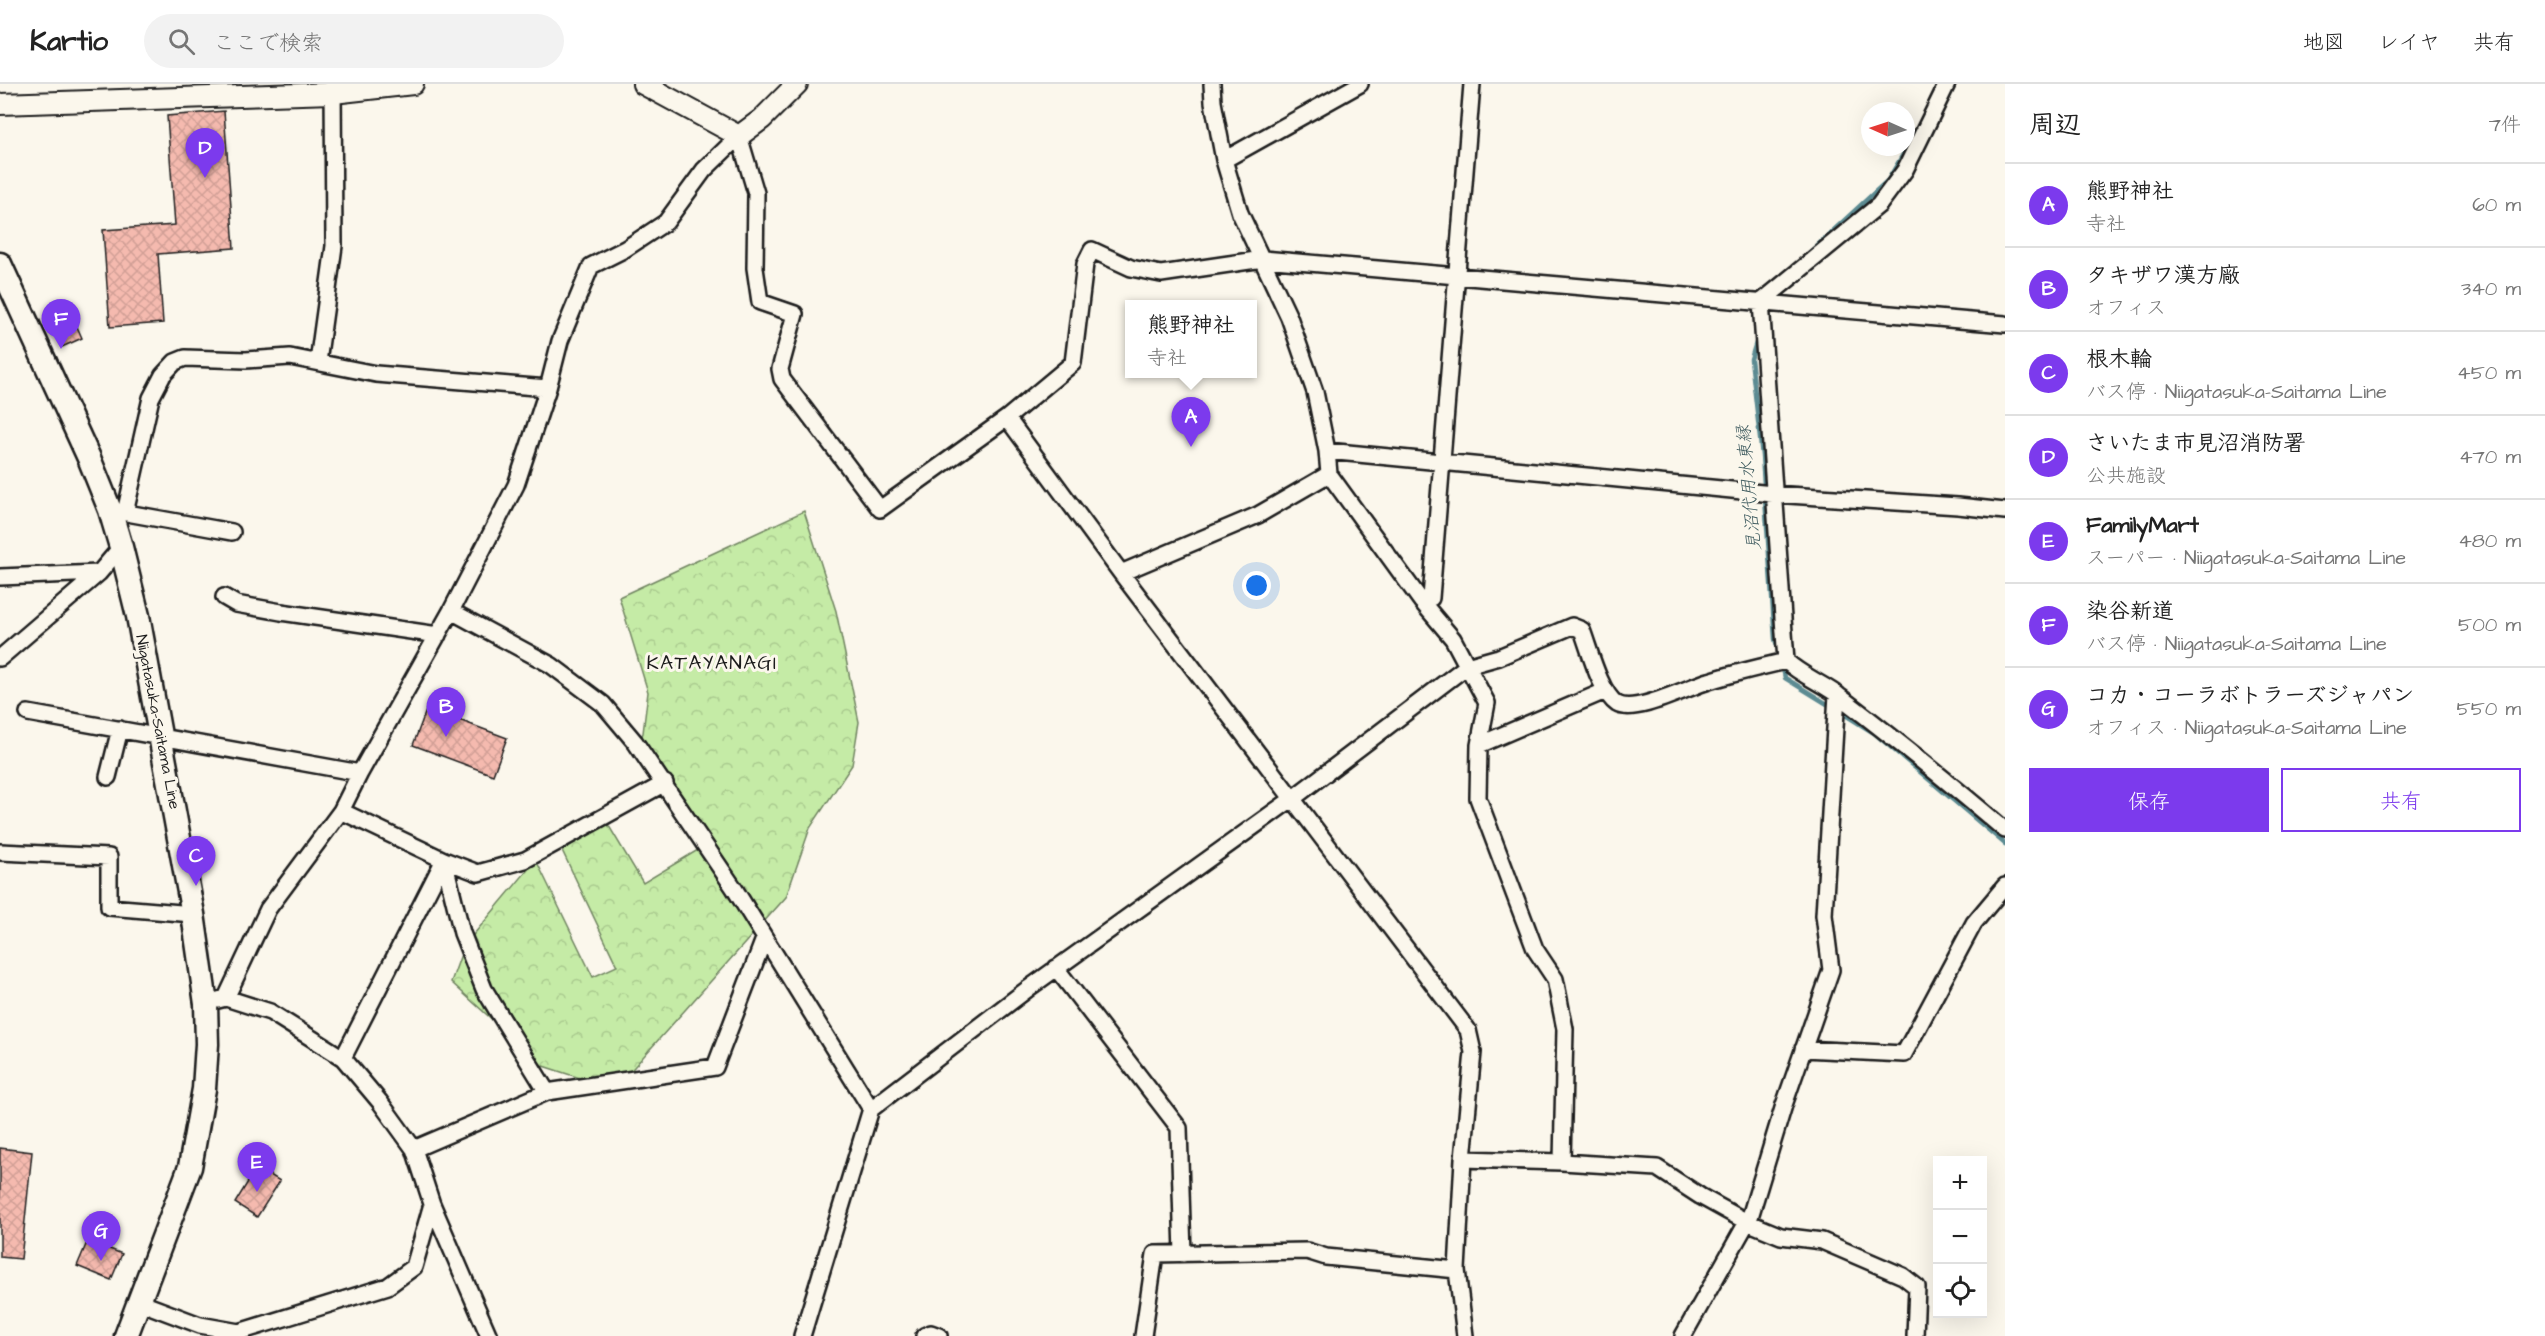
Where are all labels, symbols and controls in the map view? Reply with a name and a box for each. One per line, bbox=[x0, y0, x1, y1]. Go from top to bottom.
search box bbox=[144, 14, 564, 68]
text: Kartio bbox=[30, 22, 108, 61]
icon: search bbox=[165, 25, 198, 58]
text: ここで検索 bbox=[213, 28, 323, 59]
text: 地図 bbox=[2303, 28, 2345, 57]
text: レイヤ bbox=[2378, 28, 2440, 57]
text: 共有 bbox=[2473, 28, 2515, 57]
north arrow bbox=[1861, 102, 1915, 156]
text: 周辺 bbox=[2029, 107, 2081, 143]
text: 7件 bbox=[2489, 111, 2521, 139]
pin: D bbox=[186, 128, 224, 178]
text: 熊野神社 bbox=[2086, 176, 2174, 207]
text: A bbox=[2042, 191, 2055, 219]
text: 60 m bbox=[2472, 191, 2521, 219]
text: 寺社 bbox=[2086, 210, 2126, 238]
text: タキザワ漢方廠 bbox=[2086, 260, 2240, 291]
text: B bbox=[2041, 275, 2056, 303]
text: 340 m bbox=[2461, 275, 2521, 303]
text: オフィス bbox=[2086, 294, 2166, 322]
pin: F bbox=[42, 300, 80, 349]
popup bbox=[1125, 300, 1257, 378]
text: 熊野神社 bbox=[1147, 310, 1235, 341]
text: 寺社 bbox=[1147, 344, 1187, 372]
text: 根木輪 bbox=[2086, 344, 2152, 375]
text: C bbox=[2041, 359, 2056, 387]
text: 450 m bbox=[2457, 359, 2521, 387]
text: バス停 · Niigatasuka-Saitama Line bbox=[2086, 378, 2387, 406]
pin: A bbox=[1172, 398, 1210, 447]
water label: 見沼代用水東縁 bbox=[1731, 422, 1767, 552]
text: さいたま市見沼消防署 bbox=[2086, 428, 2306, 459]
text: D bbox=[2042, 443, 2055, 471]
text: 470 m bbox=[2459, 443, 2521, 471]
text: 公共施設 bbox=[2086, 462, 2166, 490]
text: FamilyMart bbox=[2086, 510, 2199, 541]
text: E bbox=[2043, 527, 2054, 555]
text: 480 m bbox=[2458, 527, 2521, 555]
text: スーパー · Niigatasuka-Saitama Line bbox=[2086, 544, 2406, 572]
your location bbox=[1242, 571, 1271, 600]
text: 染谷新道 bbox=[2086, 596, 2174, 627]
text: F bbox=[2042, 611, 2055, 639]
text: 500 m bbox=[2458, 611, 2521, 639]
text: バス停 · Niigatasuka-Saitama Line bbox=[2086, 630, 2387, 658]
street label: Niigatasuka-Saitama Line bbox=[129, 633, 186, 812]
district label: KATAYANAGI bbox=[647, 649, 777, 677]
text: コカ・コーラボトラーズジャパン bbox=[2086, 680, 2414, 711]
pin: B bbox=[426, 688, 466, 737]
text: G bbox=[2042, 695, 2055, 723]
text: 550 m bbox=[2456, 695, 2521, 723]
text: オフィス · Niigatasuka-Saitama Line bbox=[2086, 714, 2407, 742]
button: 保存 bbox=[2029, 768, 2269, 832]
button: 共有 bbox=[2281, 768, 2521, 832]
pin: C bbox=[176, 836, 216, 886]
pin: E bbox=[238, 1142, 276, 1192]
map controls bbox=[1933, 1156, 1987, 1318]
button: + bbox=[1933, 1156, 1987, 1210]
button: − bbox=[1933, 1210, 1987, 1264]
pin: G bbox=[82, 1212, 120, 1261]
button: locate bbox=[1933, 1264, 1987, 1318]

